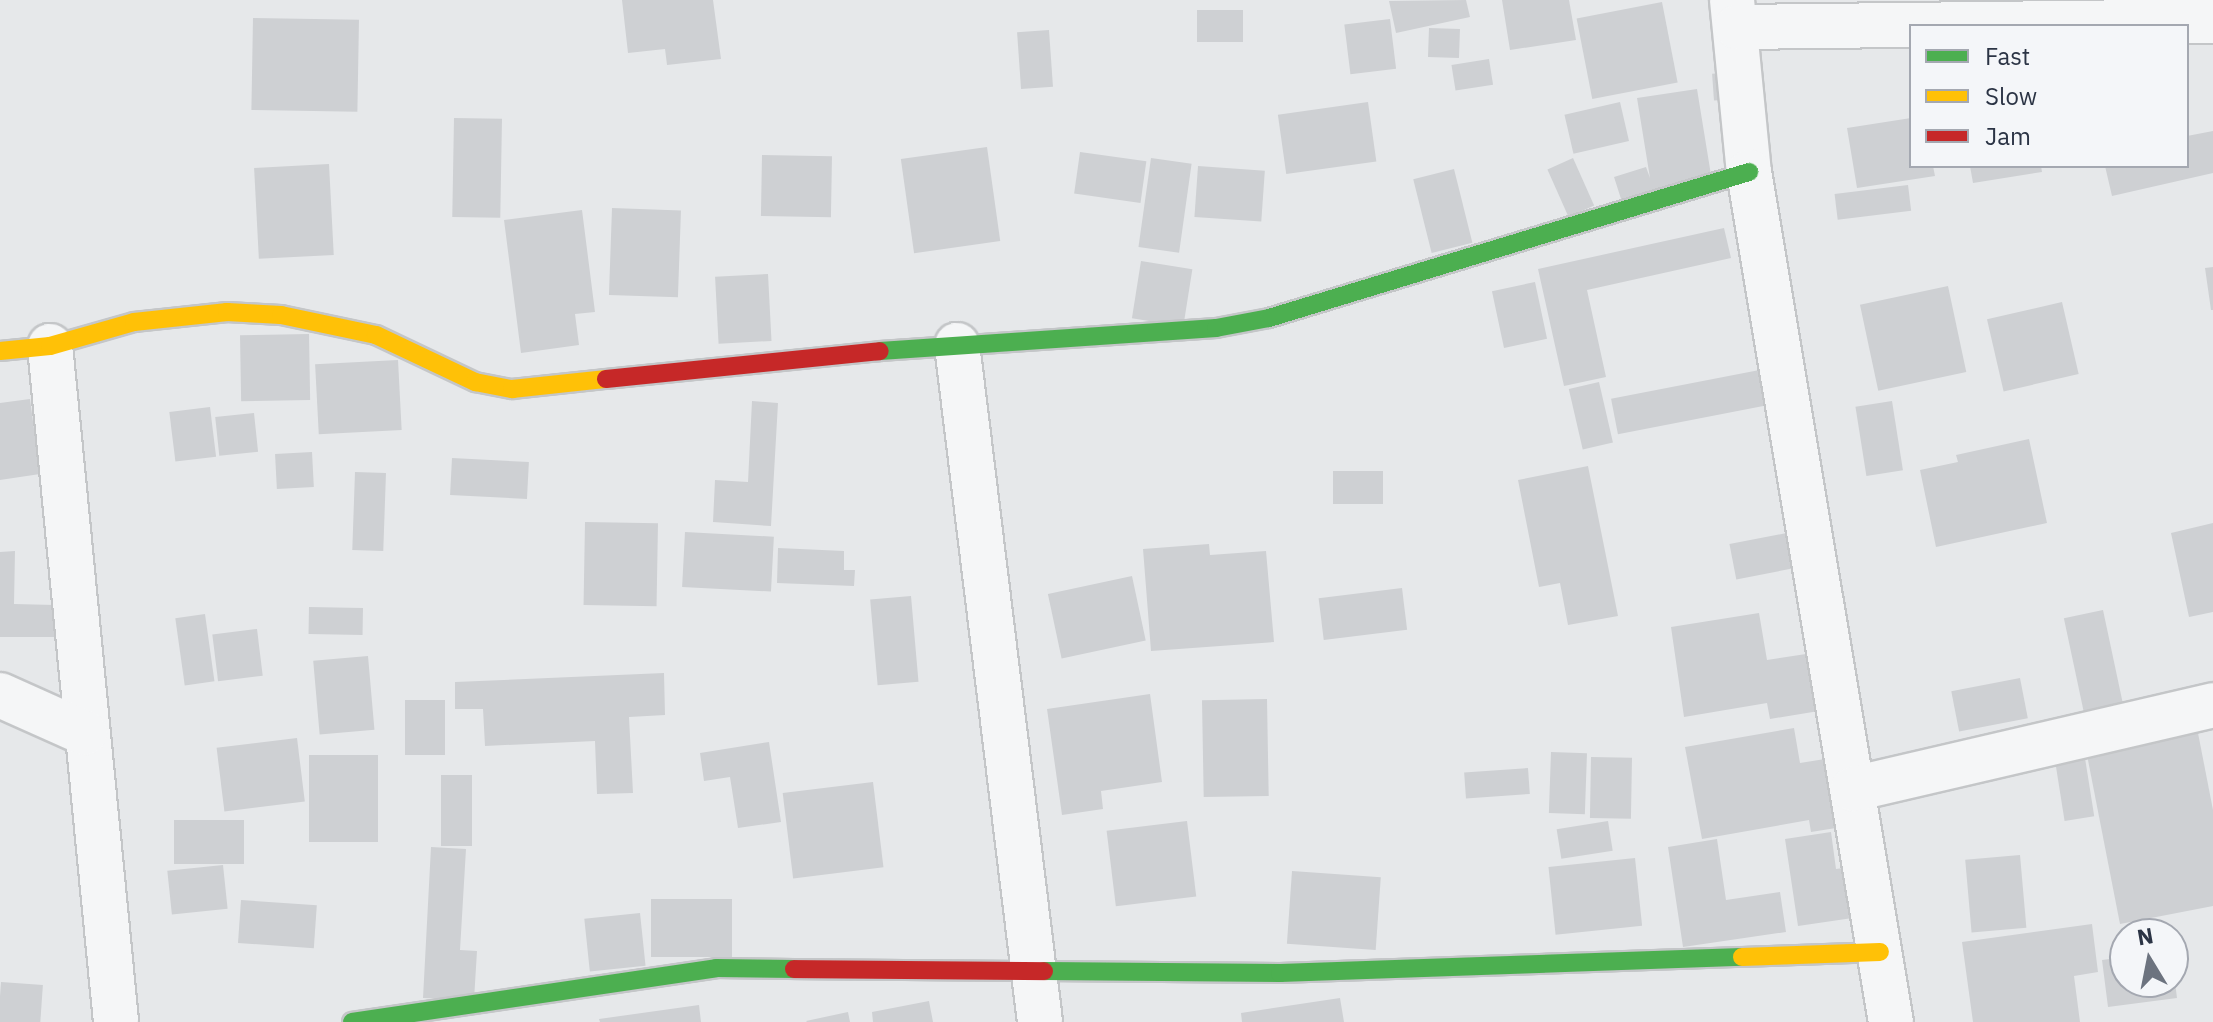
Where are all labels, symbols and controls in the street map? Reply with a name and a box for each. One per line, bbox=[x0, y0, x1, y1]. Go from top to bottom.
legend bbox=[1909, 24, 2189, 168]
text: Fast bbox=[1985, 40, 2030, 72]
text: Slow bbox=[1985, 80, 2037, 112]
text: Jam bbox=[1985, 120, 2031, 152]
north arrow bbox=[2109, 918, 2189, 998]
text: N bbox=[2135, 920, 2155, 952]

